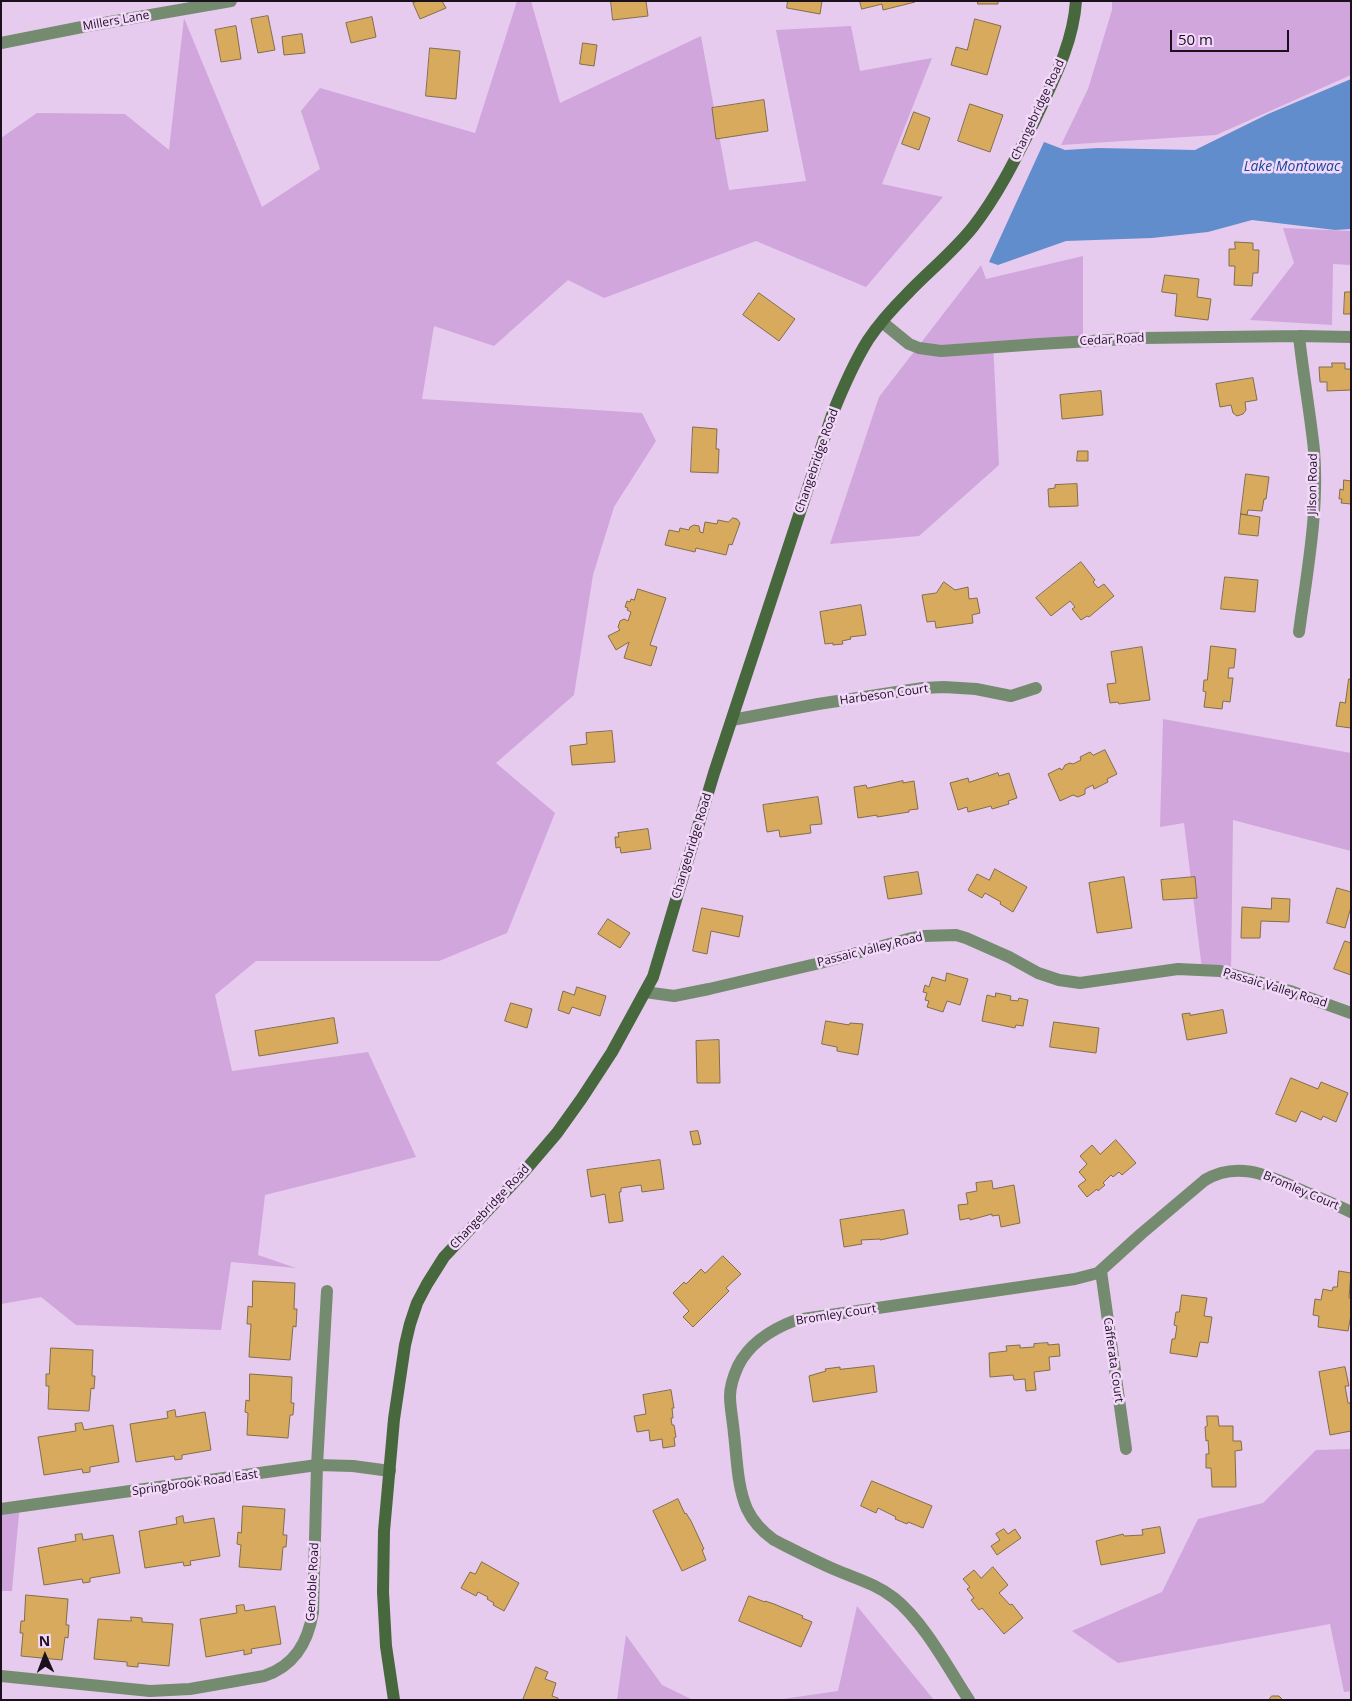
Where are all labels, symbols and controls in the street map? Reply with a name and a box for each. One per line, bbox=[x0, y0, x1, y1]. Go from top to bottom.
street label: Millers Lane bbox=[82, 8, 150, 34]
scale bar bbox=[1172, 20, 1291, 52]
text: 50 m bbox=[1178, 29, 1213, 49]
street label: Changebridge Road bbox=[1008, 57, 1068, 163]
water label: Lake Montowac bbox=[1244, 159, 1340, 175]
street label: Cedar Road bbox=[1079, 331, 1145, 349]
street label: Changebridge Road bbox=[792, 407, 842, 515]
street label: Jilson Road bbox=[1305, 453, 1321, 515]
street label: Harbeson Court bbox=[839, 682, 929, 708]
street label: Changebridge Road bbox=[669, 791, 715, 901]
street label: Passaic Valley Road bbox=[816, 930, 924, 970]
street label: Passaic Valley Road bbox=[1221, 965, 1329, 1011]
street label: Changebridge Road bbox=[447, 1162, 533, 1252]
street label: Bromley Court bbox=[1261, 1169, 1341, 1213]
street label: Bromley Court bbox=[795, 1302, 877, 1328]
street label: Cafferata Court bbox=[1100, 1316, 1126, 1404]
street label: Springbrook Road East bbox=[131, 1467, 259, 1499]
street label: Genoble Road bbox=[304, 1542, 322, 1622]
north arrow bbox=[20, 1631, 70, 1681]
text: N bbox=[38, 1631, 50, 1650]

